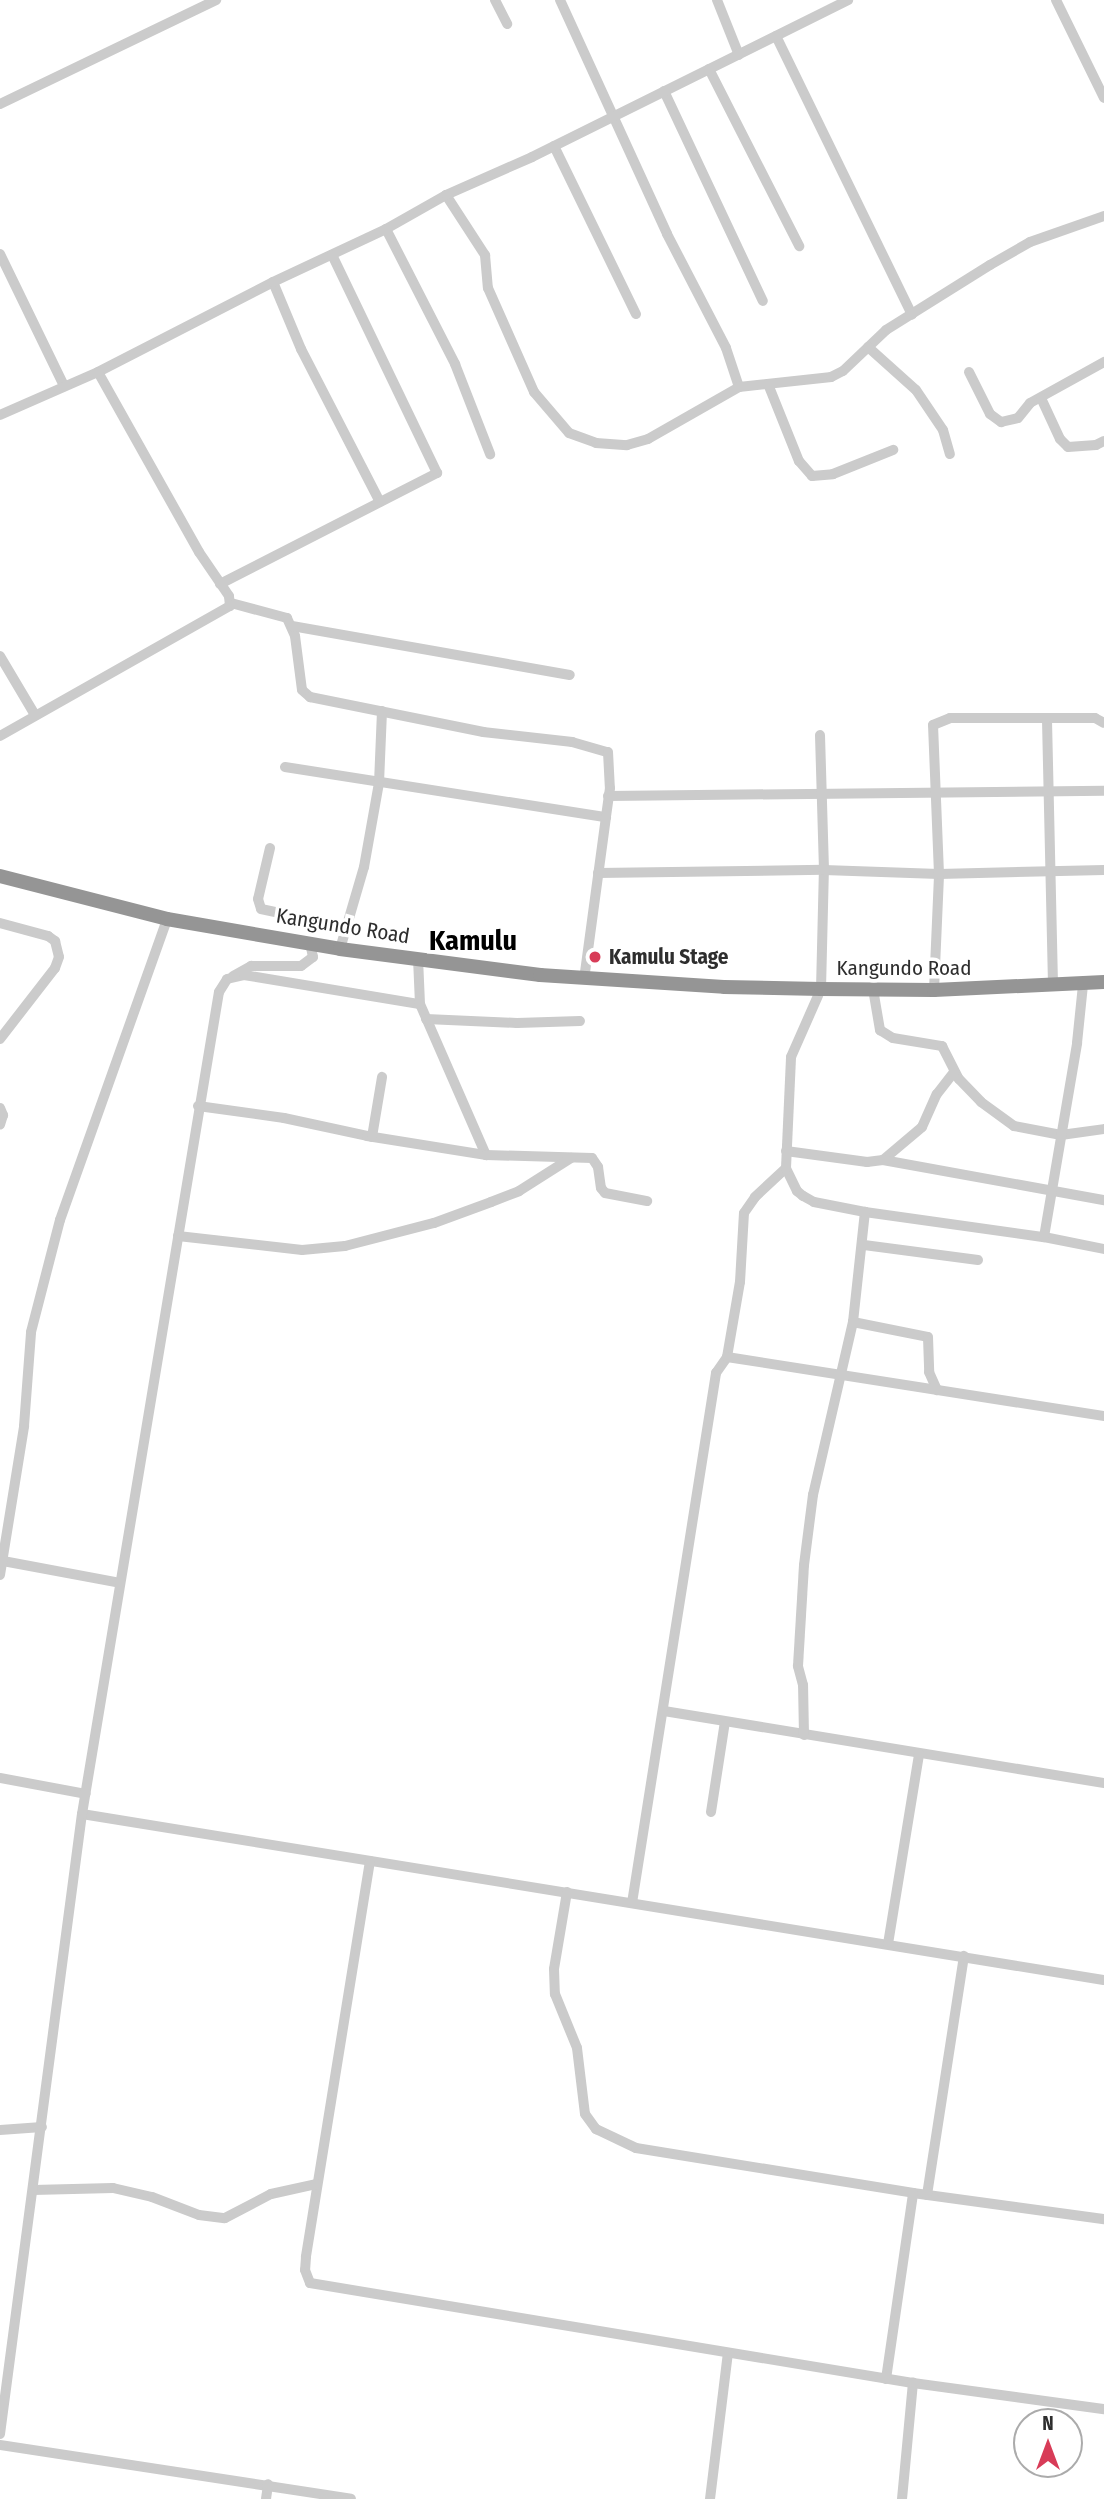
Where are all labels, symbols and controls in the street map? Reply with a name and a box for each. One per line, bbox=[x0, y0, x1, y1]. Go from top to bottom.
street label: Kangundo Road bbox=[274, 903, 412, 949]
district label: Kamulu bbox=[429, 924, 517, 958]
place label: Kamulu Stage bbox=[609, 944, 728, 970]
marker: Kamulu Stage bbox=[587, 949, 603, 965]
street label: Kangundo Road bbox=[837, 955, 971, 981]
north arrow bbox=[1013, 2408, 1083, 2478]
text: N bbox=[1042, 2412, 1054, 2435]

